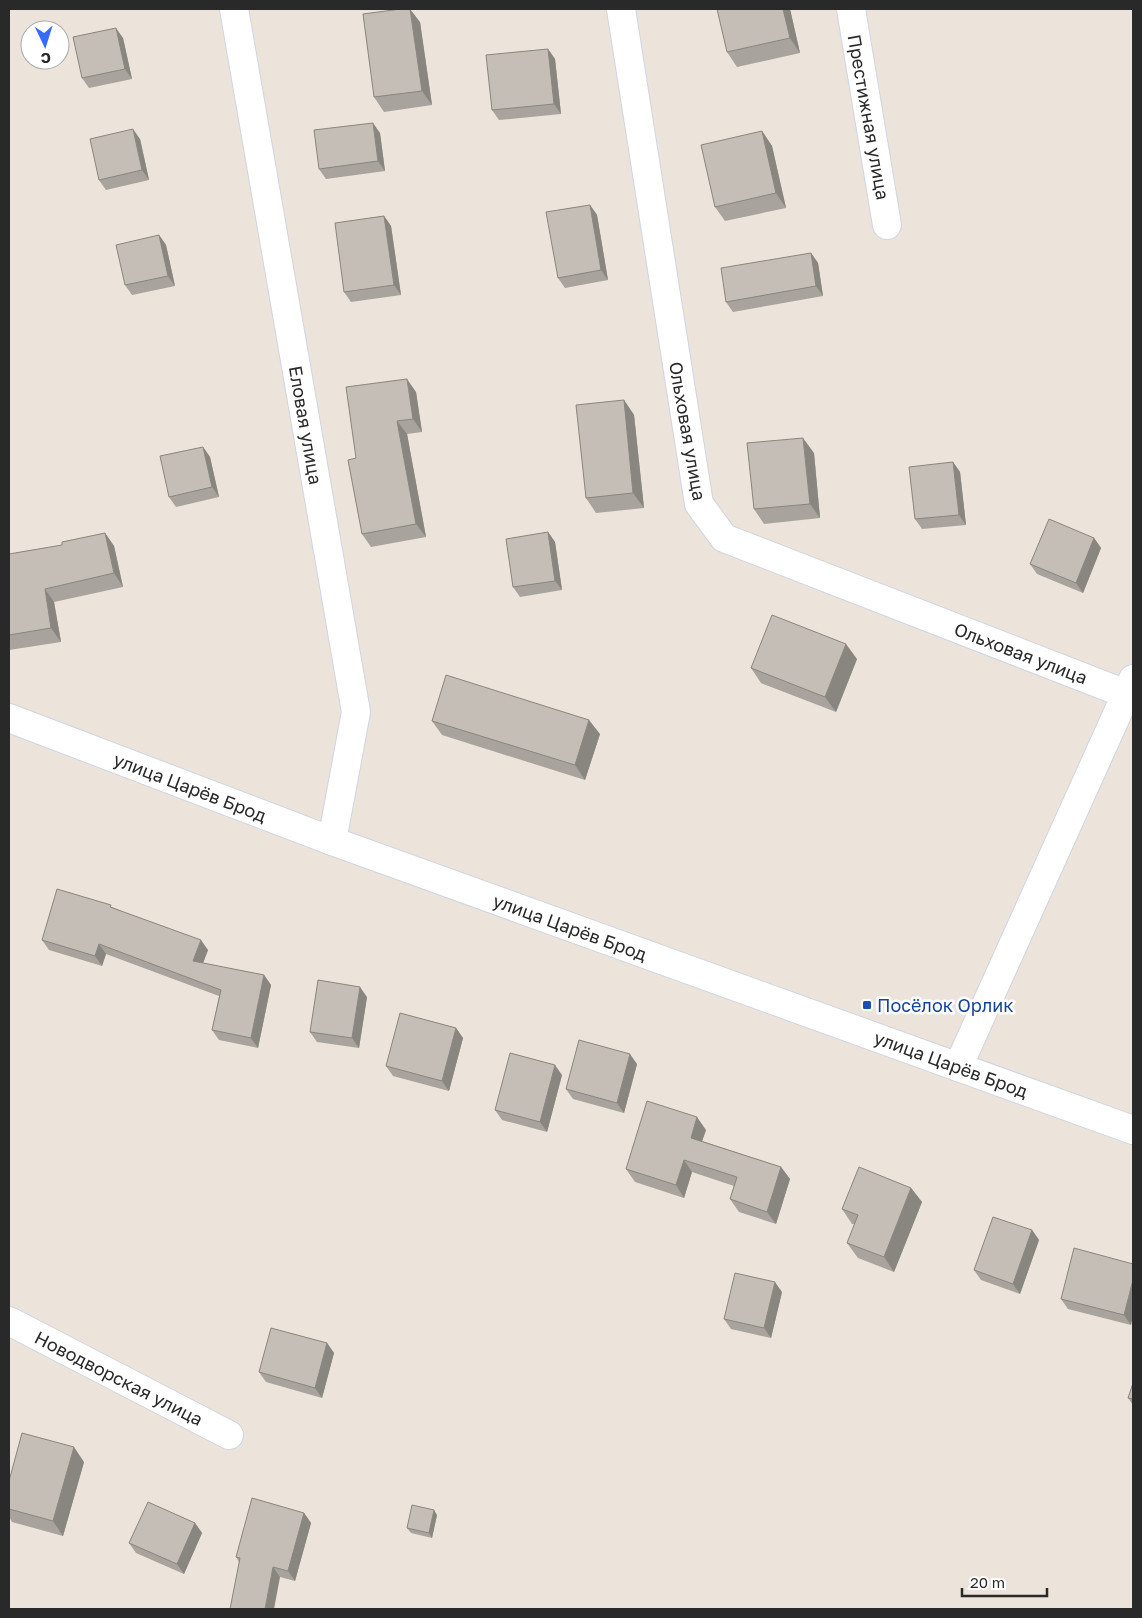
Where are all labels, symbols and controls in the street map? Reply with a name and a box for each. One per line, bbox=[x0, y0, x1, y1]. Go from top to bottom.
north arrow bbox=[20, 20, 70, 70]
street label: Престижная улица bbox=[844, 33, 894, 201]
text: С bbox=[40, 50, 51, 67]
street label: Ольховая улица bbox=[665, 360, 711, 502]
street label: Еловая улица bbox=[285, 364, 327, 486]
street label: Ольховая улица bbox=[951, 618, 1091, 688]
street label: улица Царёв Брод bbox=[110, 748, 270, 826]
street label: улица Царёв Брод bbox=[490, 889, 650, 965]
place label: Посёлок Орлик bbox=[877, 994, 1014, 1016]
marker: Посёлок Орлик bbox=[861, 999, 873, 1011]
street label: улица Царёв Брод bbox=[871, 1026, 1031, 1102]
street label: Новодворская улица bbox=[31, 1326, 207, 1430]
scale bar bbox=[962, 1566, 1047, 1598]
text: 20 m bbox=[970, 1573, 1005, 1591]

